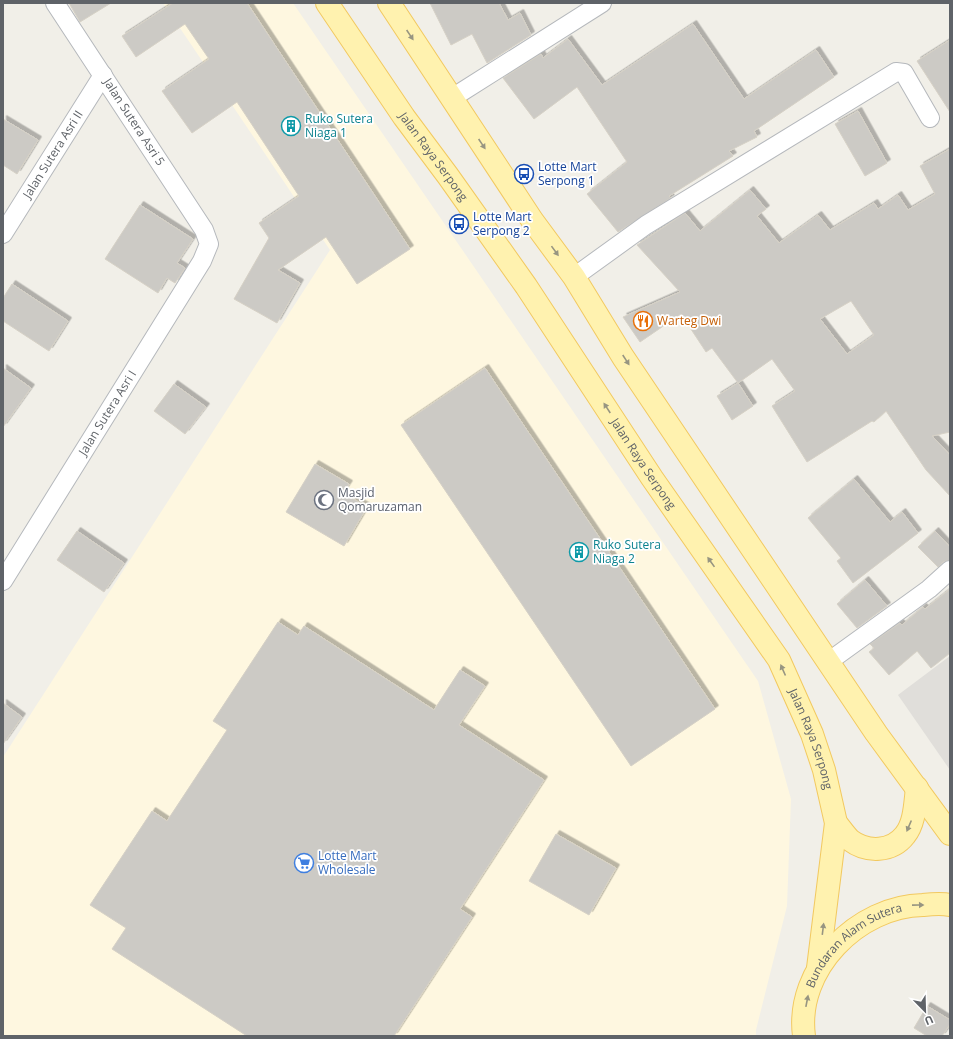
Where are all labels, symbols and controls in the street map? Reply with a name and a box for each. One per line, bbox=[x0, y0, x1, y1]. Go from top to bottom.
one-way arrow bbox=[406, 30, 414, 41]
street label: Jalan Sutera Asri 5 bbox=[99, 74, 169, 169]
street label: Jalan Sutera Asri II bbox=[18, 107, 87, 202]
street label: Jalan Raya Serpong bbox=[395, 108, 472, 205]
place label: Ruko Sutera Niaga 1 bbox=[305, 110, 373, 141]
building icon: Ruko Sutera Niaga 1 bbox=[280, 115, 302, 137]
one-way arrow bbox=[478, 139, 486, 149]
place label: Lotte Mart Serpong 1 bbox=[538, 158, 597, 189]
bus stop icon: Lotte Mart Serpong 1 bbox=[513, 163, 535, 185]
place label: Lotte Mart Serpong 2 bbox=[473, 208, 532, 239]
bus stop icon: Lotte Mart Serpong 2 bbox=[448, 213, 470, 235]
one-way arrow bbox=[551, 246, 559, 257]
restaurant icon: Warteg Dwi bbox=[632, 310, 654, 332]
place label: Warteg Dwi bbox=[657, 312, 721, 329]
one-way arrow bbox=[622, 355, 629, 366]
street label: Jalan Sutera Asri I bbox=[74, 367, 140, 459]
one-way arrow bbox=[603, 402, 611, 413]
street label: Jalan Raya Serpong bbox=[606, 414, 681, 513]
place label: Masjid Qomaruzaman bbox=[338, 484, 422, 515]
mosque icon: Masjid Qomaruzaman bbox=[313, 489, 335, 511]
place label: Ruko Sutera Niaga 2 bbox=[593, 536, 661, 567]
building icon: Ruko Sutera Niaga 2 bbox=[568, 541, 590, 563]
one-way arrow bbox=[707, 557, 715, 567]
one-way arrow bbox=[780, 664, 786, 675]
street label: Jalan Raya Serpong bbox=[784, 685, 837, 792]
one-way arrow bbox=[906, 820, 912, 832]
place label: Lotte Mart Wholesale bbox=[318, 847, 377, 878]
supermarket icon: Lotte Mart Wholesale bbox=[293, 852, 315, 874]
street label: Bundaran Alam Sutera bbox=[801, 899, 904, 990]
one-way arrow bbox=[912, 902, 925, 908]
one-way arrow bbox=[820, 923, 826, 935]
north arrow bbox=[905, 991, 945, 1031]
one-way arrow bbox=[804, 995, 810, 1007]
text: U bbox=[922, 1012, 936, 1029]

